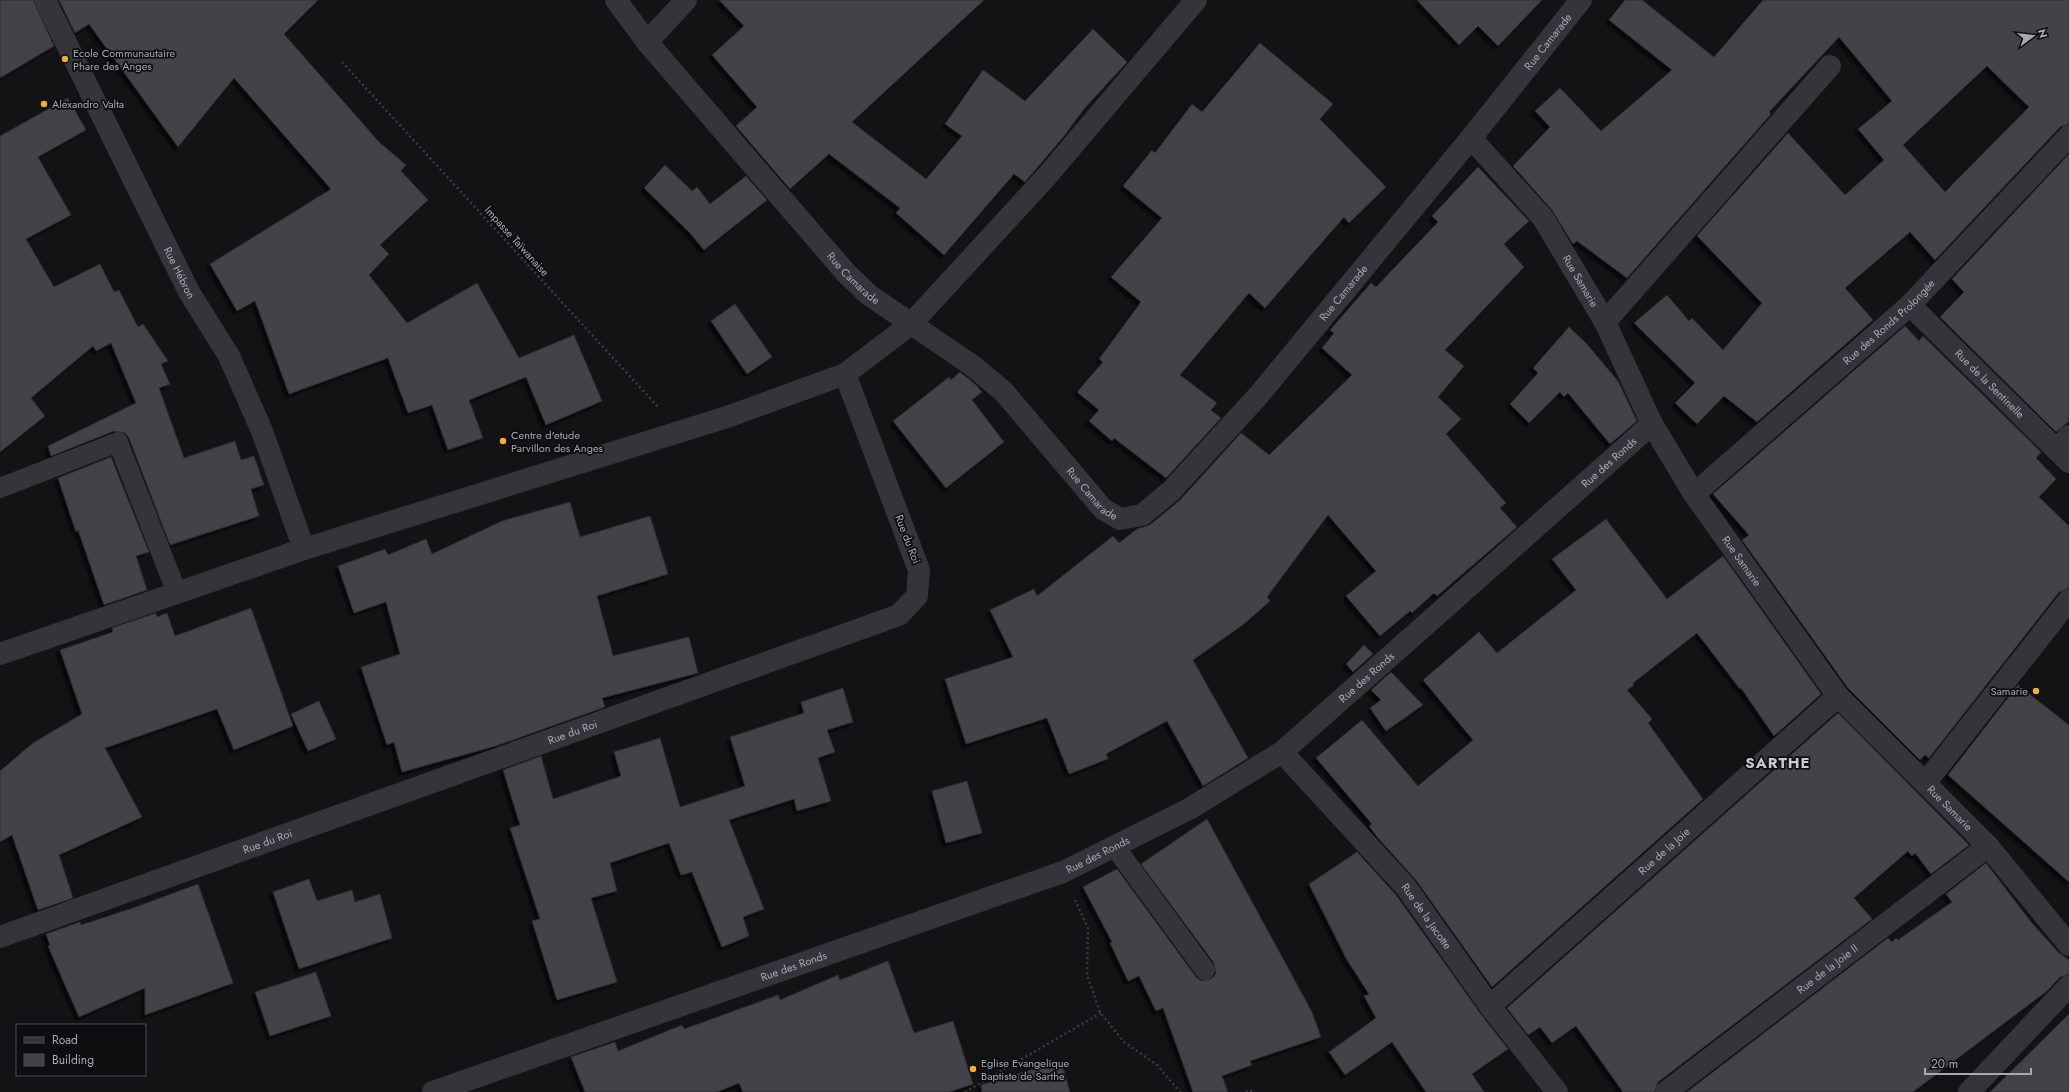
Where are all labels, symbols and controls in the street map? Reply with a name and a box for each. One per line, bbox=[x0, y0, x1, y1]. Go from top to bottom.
street label: Rue Camarade bbox=[1520, 9, 1576, 73]
north arrow bbox=[2013, 16, 2053, 56]
text: N bbox=[2034, 27, 2052, 40]
place label: Ecole Communautaire Phare des Anges bbox=[73, 45, 176, 74]
marker: Ecole Communautaire Phare des Anges bbox=[60, 54, 70, 64]
place label: Alexandro Valta bbox=[52, 96, 124, 112]
marker: Alexandro Valta bbox=[39, 99, 49, 109]
street label: Impasse Taïwanaise bbox=[481, 202, 553, 280]
street label: Rue Hébron bbox=[160, 244, 199, 302]
street label: Rue Camarade bbox=[823, 248, 883, 308]
street label: Rue Samarie bbox=[1559, 252, 1603, 311]
street label: Rue Camarade bbox=[1315, 261, 1371, 324]
street label: Rue des Ronds Prolongée bbox=[1839, 275, 1939, 368]
street label: Rue de la Sentinelle bbox=[1951, 345, 2028, 422]
place label: Centre d'etude Parvillon des Anges bbox=[511, 427, 604, 456]
street label: Rue des Ronds bbox=[1578, 433, 1640, 491]
marker: Centre d'etude Parvillon des Anges bbox=[498, 436, 508, 446]
street label: Rue Camarade bbox=[1063, 463, 1121, 524]
street label: Rue du Roi bbox=[891, 512, 925, 566]
street label: Rue Samarie bbox=[1718, 533, 1765, 590]
street label: Rue des Ronds bbox=[1335, 648, 1398, 706]
place label: Samarie bbox=[1991, 683, 2028, 699]
marker: Samarie bbox=[2031, 686, 2041, 696]
street label: Rue du Roi bbox=[546, 716, 599, 748]
district label: SARTHE bbox=[1745, 752, 1811, 774]
street label: Rue Samarie bbox=[1924, 782, 1976, 834]
street label: Rue de la Joie bbox=[1635, 823, 1694, 878]
street label: Rue du Roi bbox=[240, 825, 294, 857]
street label: Rue des Ronds bbox=[1063, 832, 1133, 877]
street label: Rue de la Jacotte bbox=[1398, 880, 1456, 953]
street label: Rue de la Joie II bbox=[1793, 940, 1861, 997]
street label: Rue des Ronds bbox=[758, 947, 830, 985]
legend bbox=[16, 1024, 146, 1076]
text: Road bbox=[52, 1031, 78, 1049]
scale bar bbox=[1925, 1050, 2031, 1076]
text: Building bbox=[52, 1051, 94, 1069]
place label: Eglise Evangelique Baptiste de Sarthe bbox=[981, 1055, 1069, 1084]
text: 20 m bbox=[1931, 1055, 1958, 1073]
marker: Eglise Evangelique Baptiste de Sarthe bbox=[968, 1064, 978, 1074]

